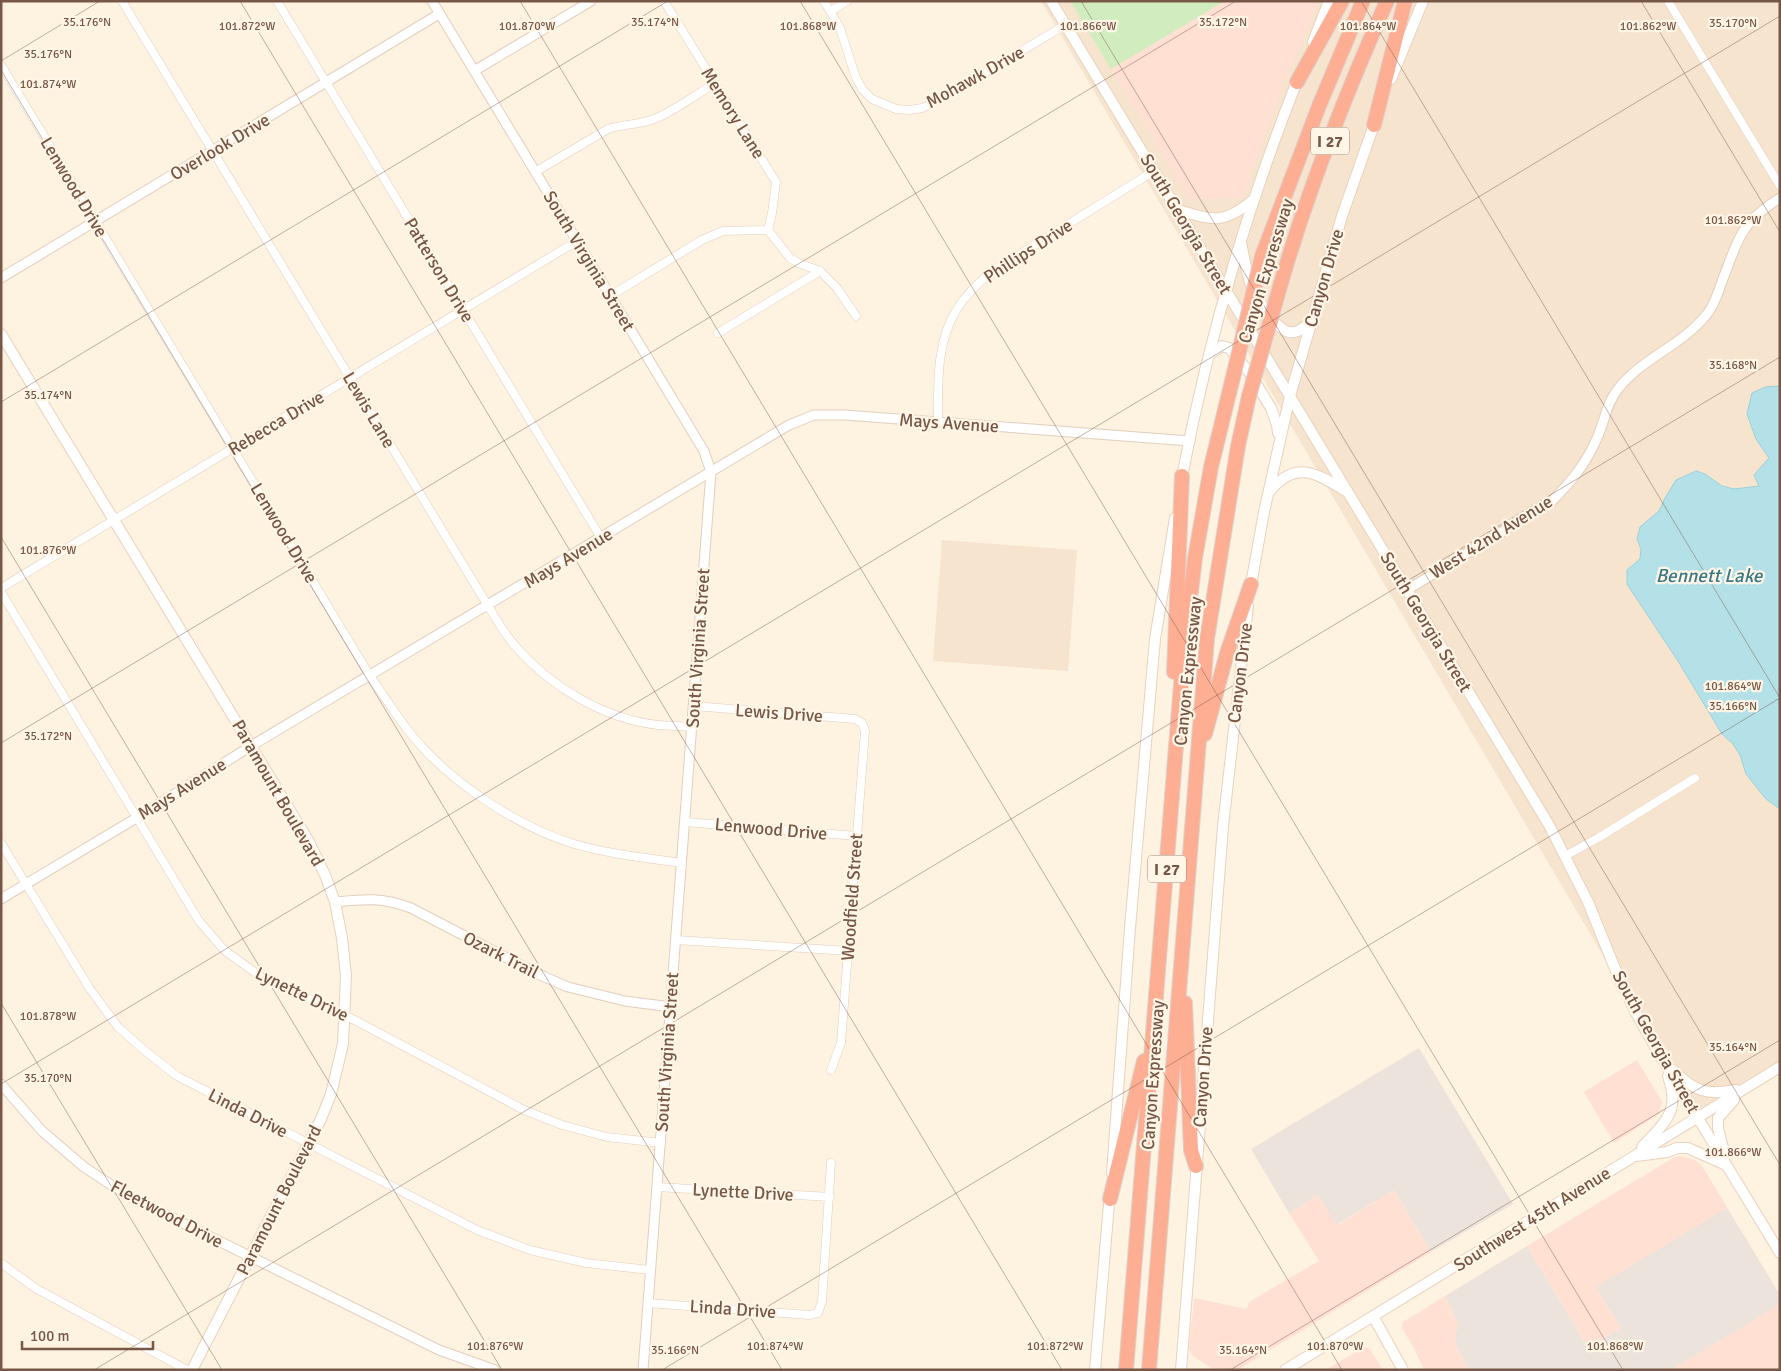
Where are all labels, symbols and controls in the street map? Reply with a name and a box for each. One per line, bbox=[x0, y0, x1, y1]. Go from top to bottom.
text: 35.176°N bbox=[63, 15, 111, 30]
text: 35.174°N bbox=[631, 15, 679, 30]
text: 35.172°N bbox=[1199, 15, 1247, 30]
text: 35.170°N bbox=[1709, 16, 1757, 31]
text: 101.872°W bbox=[219, 19, 275, 34]
text: 101.870°W bbox=[499, 19, 555, 34]
text: 101.868°W bbox=[780, 19, 836, 34]
text: 101.866°W bbox=[1060, 19, 1116, 34]
text: 101.864°W bbox=[1340, 19, 1396, 34]
text: 101.862°W bbox=[1620, 19, 1676, 34]
street label: Mohawk Drive bbox=[922, 41, 1028, 113]
text: 35.176°N bbox=[24, 47, 72, 62]
street label: Memory Lane bbox=[696, 63, 770, 163]
text: 101.874°W bbox=[20, 77, 76, 92]
street label: Overlook Drive bbox=[166, 109, 274, 185]
road number: I 27 bbox=[1311, 128, 1349, 154]
street label: Lenwood Drive bbox=[36, 133, 112, 241]
street label: South Georgia Street bbox=[1135, 150, 1237, 298]
street label: South Virginia Street bbox=[538, 187, 640, 335]
street label: Canyon Expressway bbox=[1234, 196, 1299, 346]
text: 101.862°W bbox=[1705, 213, 1761, 228]
street label: Patterson Drive bbox=[399, 214, 479, 326]
street label: Phillips Drive bbox=[979, 214, 1077, 288]
street label: Canyon Drive bbox=[1300, 226, 1348, 330]
text: 35.168°N bbox=[1709, 358, 1757, 373]
street label: Lewis Lane bbox=[338, 368, 400, 452]
street label: Rebecca Drive bbox=[224, 386, 328, 460]
text: 35.174°N bbox=[24, 388, 72, 403]
street label: Mays Avenue bbox=[898, 409, 1000, 437]
street label: Lenwood Drive bbox=[246, 479, 322, 587]
street label: West 42nd Avenue bbox=[1425, 490, 1557, 584]
street label: Mays Avenue bbox=[519, 523, 617, 593]
text: 101.876°W bbox=[20, 543, 76, 558]
street label: South Georgia Street bbox=[1375, 548, 1477, 696]
water label: Bennett Lake bbox=[1656, 564, 1764, 588]
street label: South Virginia Street bbox=[681, 567, 715, 729]
street label: Canyon Expressway bbox=[1169, 595, 1207, 747]
street label: Canyon Drive bbox=[1223, 622, 1257, 724]
text: 101.864°W bbox=[1705, 679, 1761, 694]
street label: Lewis Drive bbox=[734, 699, 824, 727]
text: 35.166°N bbox=[1709, 699, 1757, 714]
street label: Paramount Boulevard bbox=[227, 716, 329, 870]
text: 35.172°N bbox=[24, 729, 72, 744]
street label: Mays Avenue bbox=[134, 753, 230, 825]
street label: Lenwood Drive bbox=[714, 813, 828, 845]
street label: Woodfield Street bbox=[837, 832, 867, 962]
road number: I 27 bbox=[1148, 856, 1186, 882]
street label: Ozark Trail bbox=[459, 927, 543, 983]
street label: Lynette Drive bbox=[252, 962, 352, 1026]
street label: South Georgia Street bbox=[1608, 967, 1704, 1117]
street label: South Virginia Street bbox=[650, 971, 684, 1133]
street label: Canyon Expressway bbox=[1137, 999, 1169, 1151]
text: 101.878°W bbox=[20, 1009, 76, 1024]
street label: Canyon Drive bbox=[1189, 1026, 1217, 1128]
text: 35.164°N bbox=[1709, 1040, 1757, 1055]
text: 35.170°N bbox=[24, 1071, 72, 1086]
street label: Linda Drive bbox=[204, 1084, 292, 1142]
street label: Paramount Boulevard bbox=[232, 1121, 326, 1279]
text: 101.866°W bbox=[1705, 1145, 1761, 1160]
street label: Southwest 45th Avenue bbox=[1450, 1162, 1614, 1276]
street label: Fleetwood Drive bbox=[107, 1175, 227, 1253]
street label: Lynette Drive bbox=[692, 1178, 794, 1206]
street label: Linda Drive bbox=[689, 1295, 777, 1323]
scale bar bbox=[22, 1318, 154, 1350]
text: 100 m bbox=[30, 1327, 70, 1345]
text: 101.876°W bbox=[467, 1339, 523, 1354]
text: 101.874°W bbox=[747, 1339, 803, 1354]
text: 101.872°W bbox=[1027, 1339, 1083, 1354]
text: 101.870°W bbox=[1307, 1339, 1363, 1354]
text: 101.868°W bbox=[1587, 1339, 1643, 1354]
text: 35.166°N bbox=[651, 1343, 699, 1358]
text: 35.164°N bbox=[1219, 1343, 1267, 1358]

